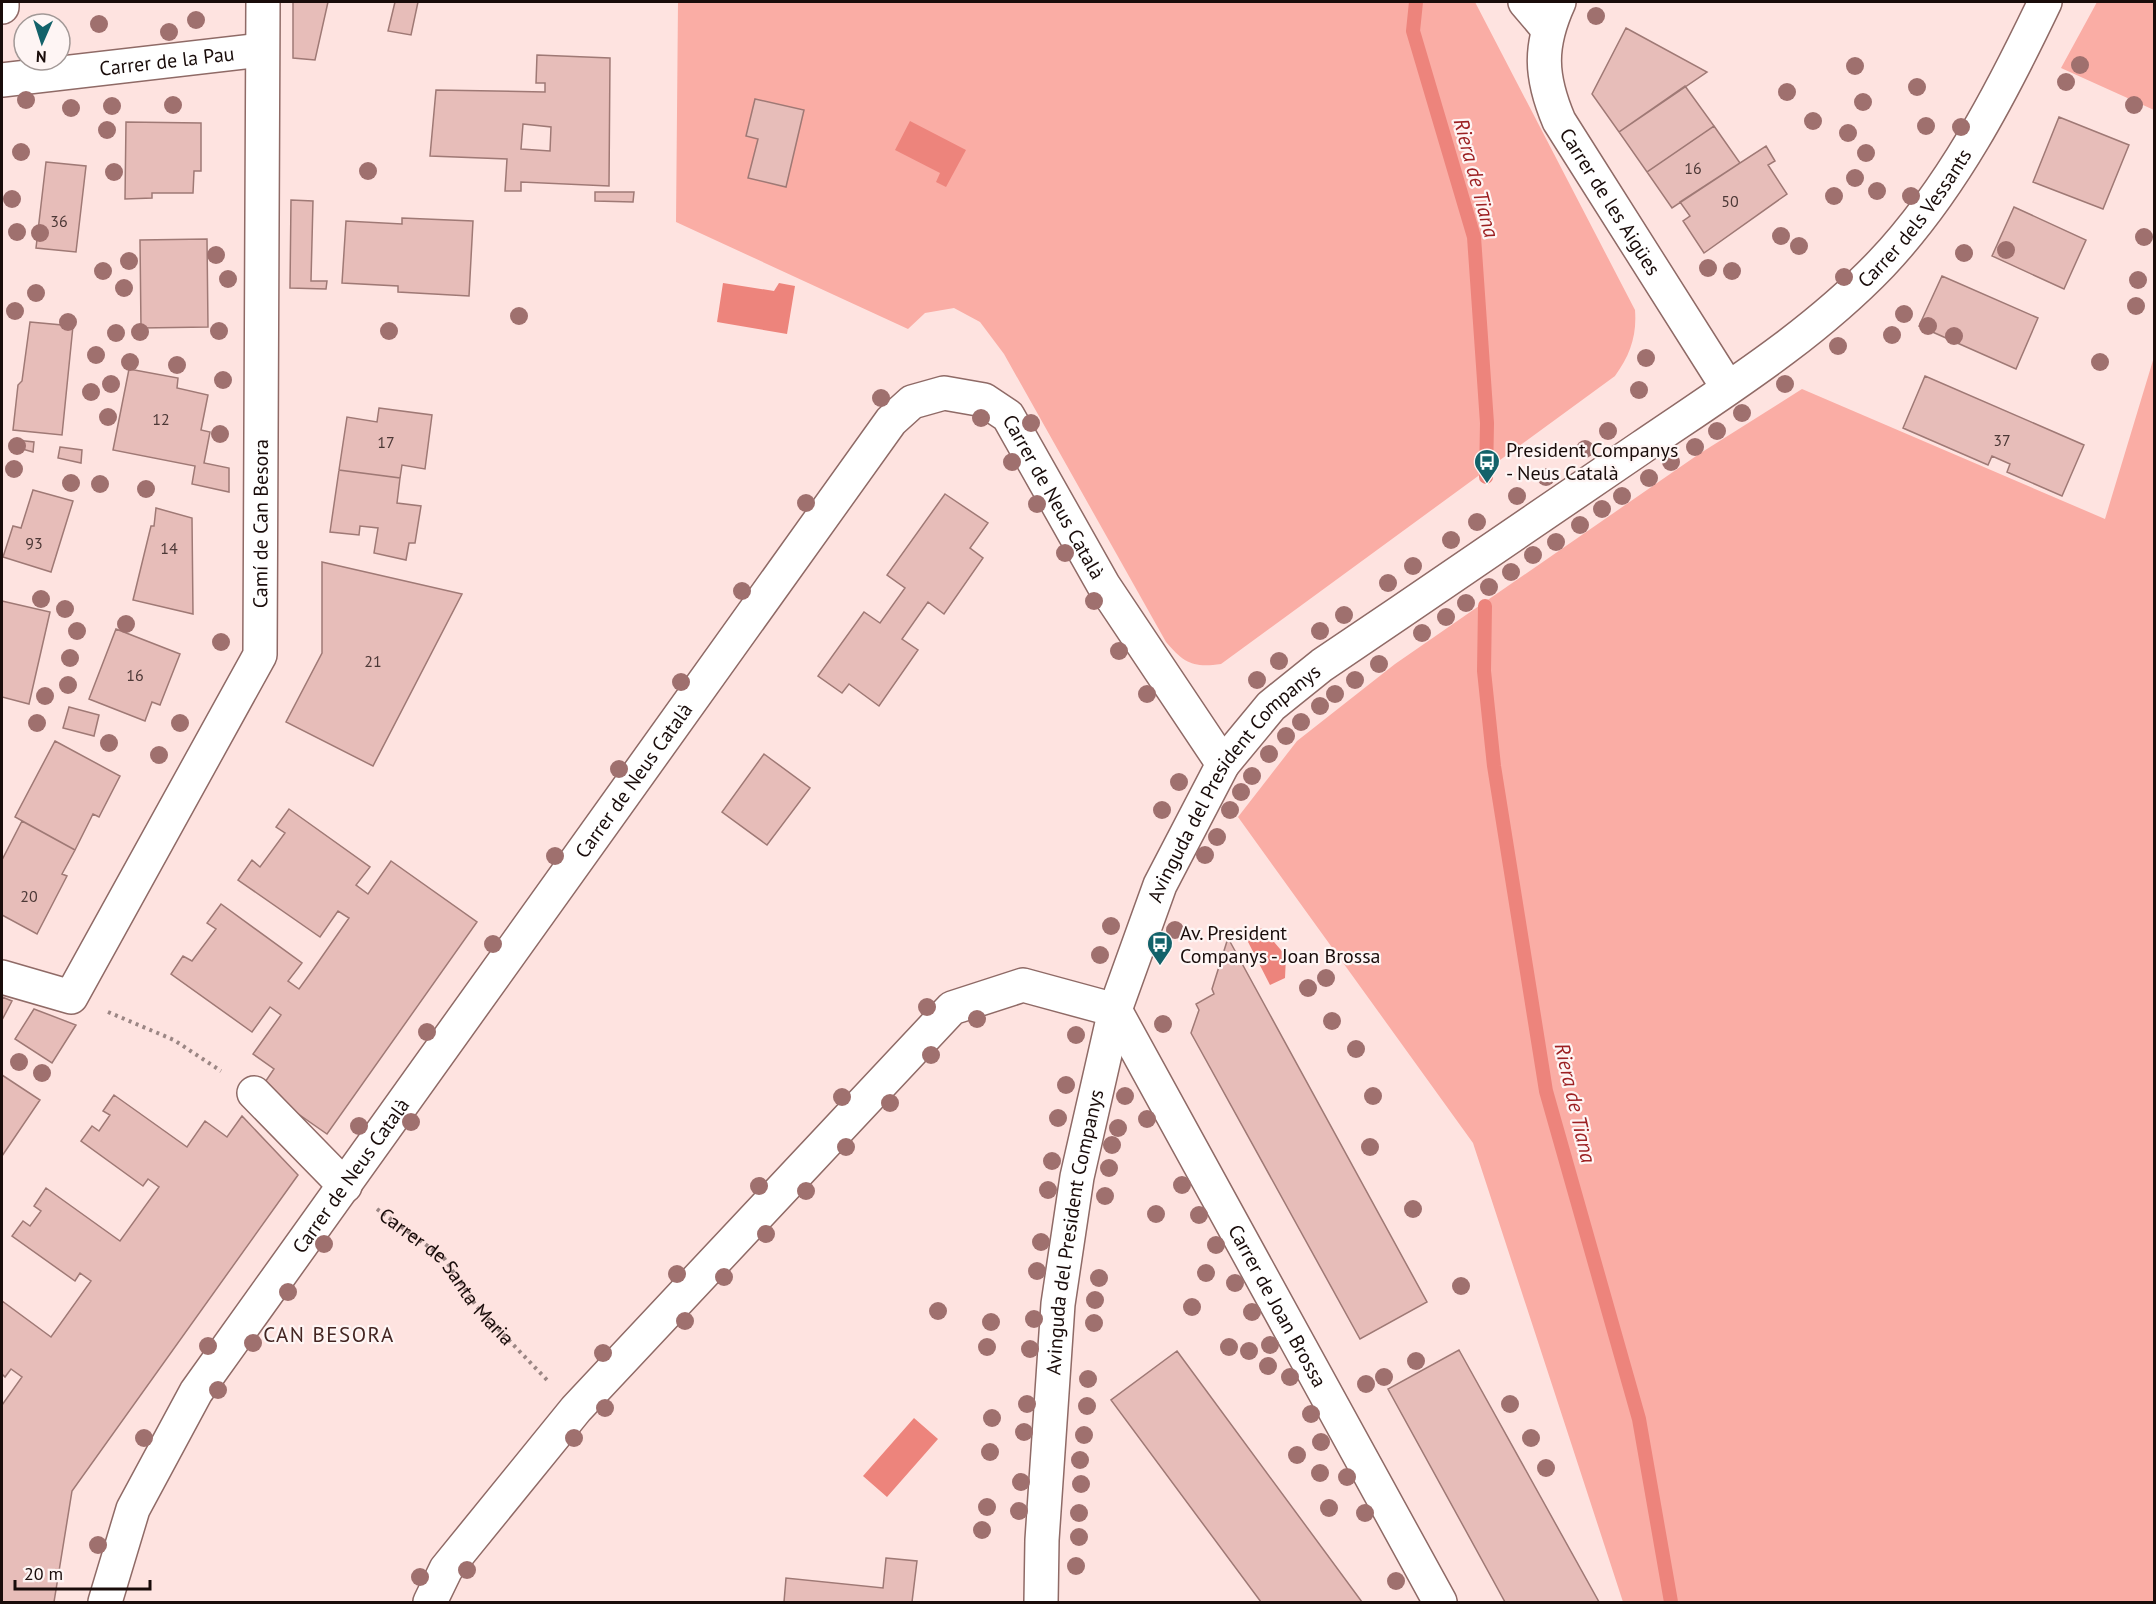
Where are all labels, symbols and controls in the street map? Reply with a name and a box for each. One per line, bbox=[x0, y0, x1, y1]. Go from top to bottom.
north arrow bbox=[12, 12, 72, 72]
street label: Carrer de la Pau bbox=[98, 40, 236, 82]
text: N bbox=[35, 47, 47, 67]
water label: Riera de Tiana bbox=[1448, 115, 1506, 241]
street label: Carrer de les Aigües bbox=[1554, 123, 1666, 280]
street label: Carrer dels Vessants bbox=[1852, 144, 1977, 293]
house number: 16 bbox=[1684, 158, 1702, 178]
house number: 50 bbox=[1721, 191, 1739, 211]
house number: 36 bbox=[50, 211, 68, 231]
house number: 12 bbox=[152, 409, 170, 429]
street label: Carrer de Neus Català bbox=[997, 410, 1110, 584]
house number: 37 bbox=[1993, 430, 2011, 450]
house number: 17 bbox=[377, 432, 395, 452]
place label: President Companys - Neus Català bbox=[1506, 437, 1678, 486]
street label: Camí de Can Besora bbox=[247, 439, 274, 608]
bus stop icon: President Companys - Neus Català bbox=[1472, 447, 1502, 485]
house number: 93 bbox=[25, 533, 43, 553]
house number: 14 bbox=[160, 538, 178, 558]
house number: 21 bbox=[364, 651, 382, 671]
street label: Avinguda del President Companys bbox=[1142, 658, 1326, 906]
house number: 16 bbox=[126, 665, 144, 685]
street label: Carrer de Neus Català bbox=[569, 698, 698, 863]
house number: 20 bbox=[20, 886, 38, 906]
place label: Av. President Companys - Joan Brossa bbox=[1180, 920, 1380, 969]
bus stop icon: Av. President Companys - Joan Brossa bbox=[1145, 929, 1175, 967]
water label: Riera de Tiana bbox=[1549, 1040, 1603, 1166]
street label: Avinguda del President Companys bbox=[1040, 1087, 1110, 1376]
street label: Carrer de Neus Català bbox=[286, 1093, 415, 1258]
street label: Carrer de Santa Maria bbox=[374, 1202, 520, 1351]
street label: Carrer de Joan Brossa bbox=[1222, 1220, 1333, 1392]
district label: CAN BESORA bbox=[263, 1321, 395, 1348]
scale bar bbox=[15, 1553, 150, 1591]
text: 20 m bbox=[24, 1562, 63, 1585]

